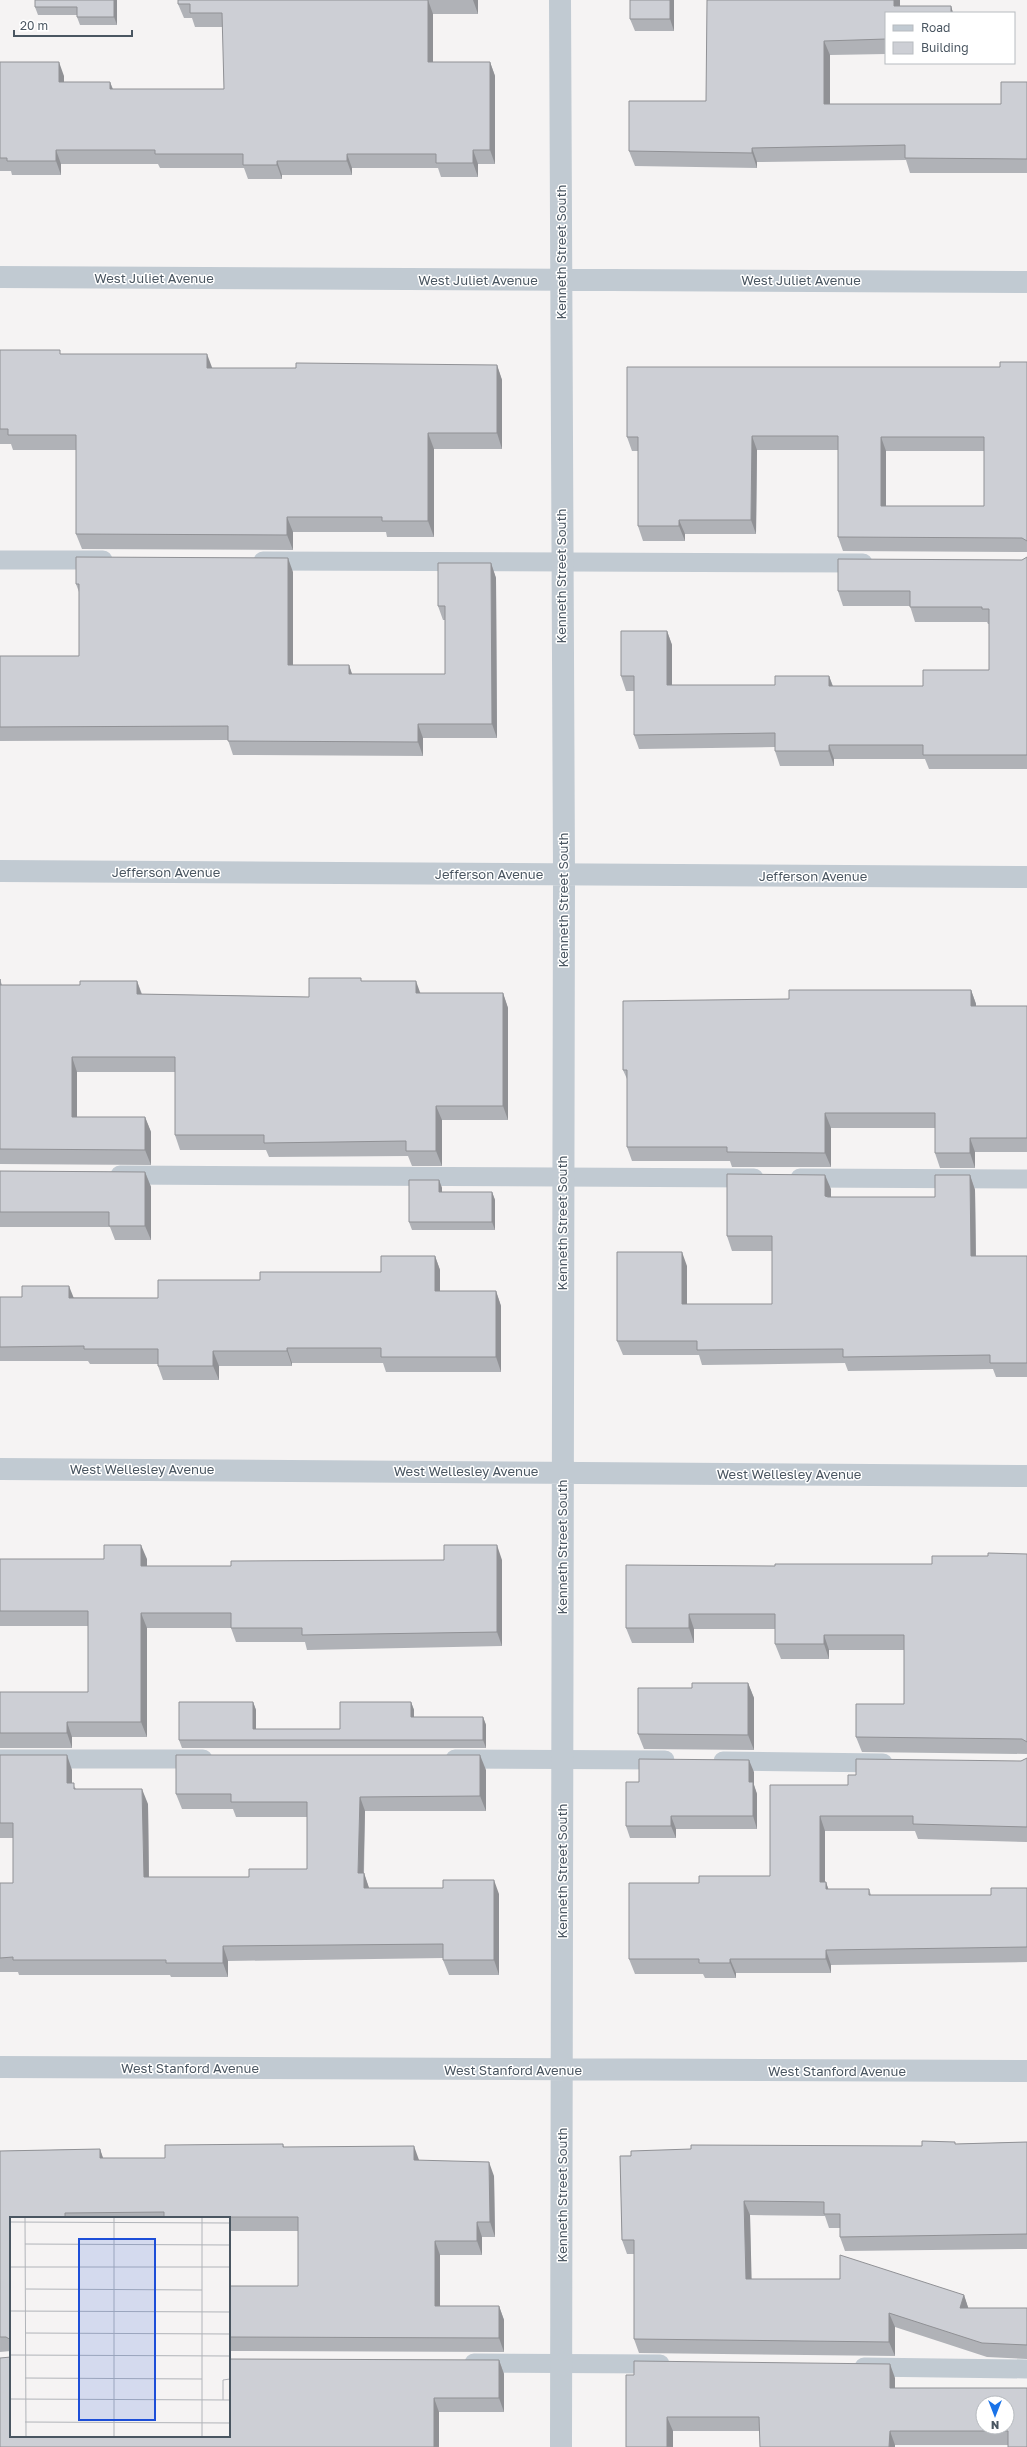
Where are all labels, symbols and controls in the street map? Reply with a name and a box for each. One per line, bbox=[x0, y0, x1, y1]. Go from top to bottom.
scale bar bbox=[14, 12, 132, 38]
legend bbox=[885, 12, 1015, 64]
text: 20 m bbox=[20, 18, 48, 33]
text: Road bbox=[921, 20, 950, 35]
text: Building bbox=[921, 40, 969, 55]
street label: Kenneth Street South bbox=[553, 184, 569, 320]
street label: West Juliet Avenue bbox=[94, 270, 214, 286]
street label: West Juliet Avenue bbox=[418, 272, 538, 288]
street label: West Juliet Avenue bbox=[741, 272, 861, 288]
street label: Kenneth Street South bbox=[553, 508, 569, 644]
street label: Kenneth Street South bbox=[555, 832, 571, 968]
street label: Jefferson Avenue bbox=[112, 864, 220, 880]
street label: Jefferson Avenue bbox=[435, 866, 543, 882]
street label: Jefferson Avenue bbox=[759, 868, 867, 884]
street label: Kenneth Street South bbox=[554, 1155, 570, 1291]
street label: West Wellesley Avenue bbox=[70, 1461, 214, 1477]
street label: West Wellesley Avenue bbox=[394, 1463, 538, 1479]
street label: West Wellesley Avenue bbox=[717, 1466, 861, 1482]
street label: Kenneth Street South bbox=[554, 1479, 570, 1615]
street label: Kenneth Street South bbox=[554, 1803, 570, 1939]
street label: West Stanford Avenue bbox=[121, 2060, 259, 2076]
street label: West Stanford Avenue bbox=[444, 2062, 582, 2078]
street label: West Stanford Avenue bbox=[768, 2063, 906, 2079]
street label: Kenneth Street South bbox=[554, 2127, 570, 2263]
inset map bbox=[10, 2217, 230, 2437]
north arrow bbox=[975, 2395, 1015, 2435]
text: N bbox=[991, 2419, 999, 2432]

